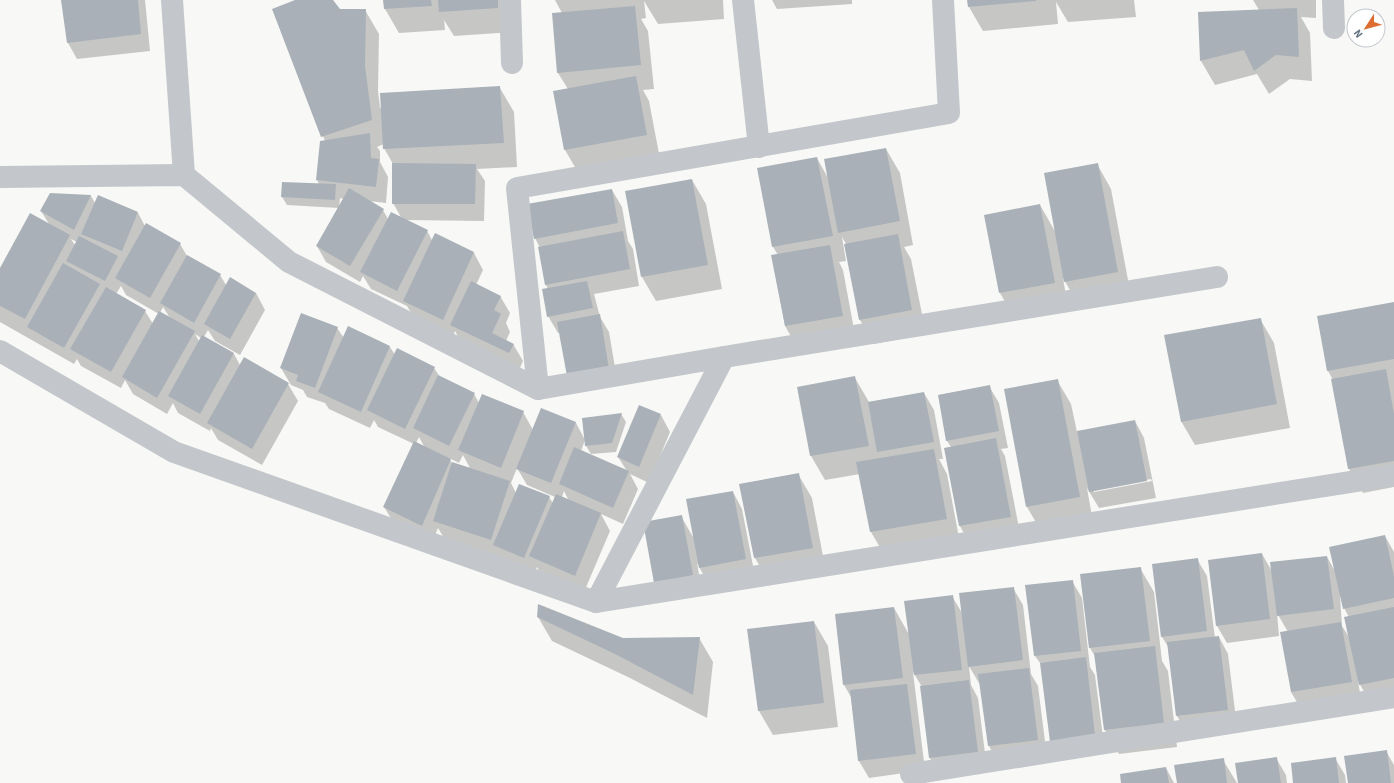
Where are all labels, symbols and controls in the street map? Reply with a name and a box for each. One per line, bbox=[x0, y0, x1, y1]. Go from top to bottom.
north arrow bbox=[1346, 8, 1386, 48]
text: N bbox=[1350, 26, 1367, 41]

